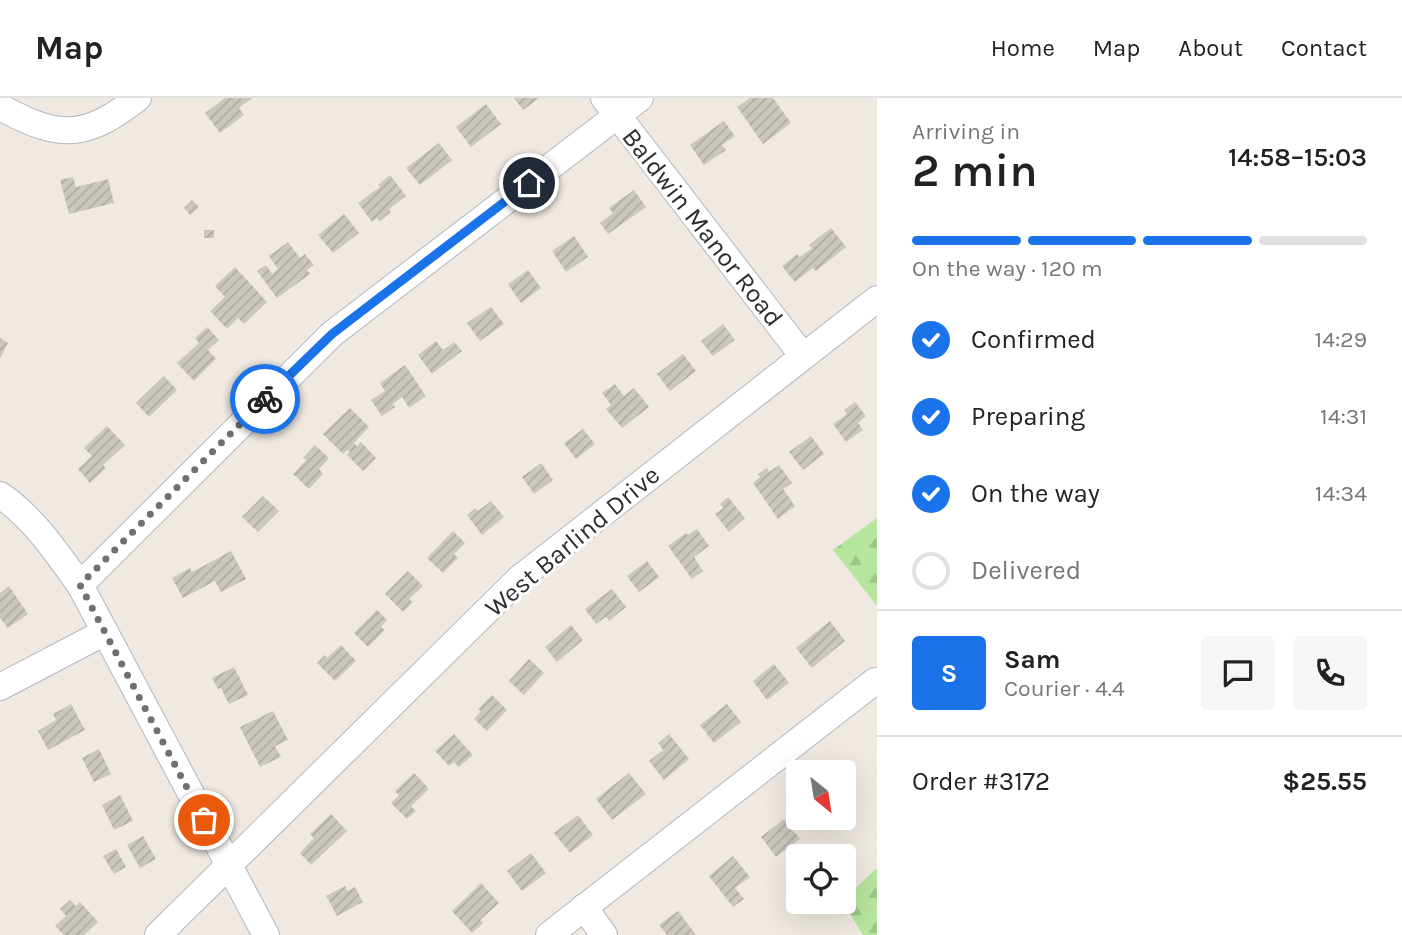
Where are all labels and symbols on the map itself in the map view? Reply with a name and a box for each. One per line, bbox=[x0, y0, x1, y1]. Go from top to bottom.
street label: Baldwin Manor Road bbox=[616, 122, 790, 333]
pin bbox=[499, 153, 559, 213]
courier bbox=[230, 364, 300, 434]
street label: West Barlind Drive bbox=[479, 459, 666, 623]
north arrow bbox=[786, 760, 856, 830]
pin bbox=[174, 790, 234, 850]

